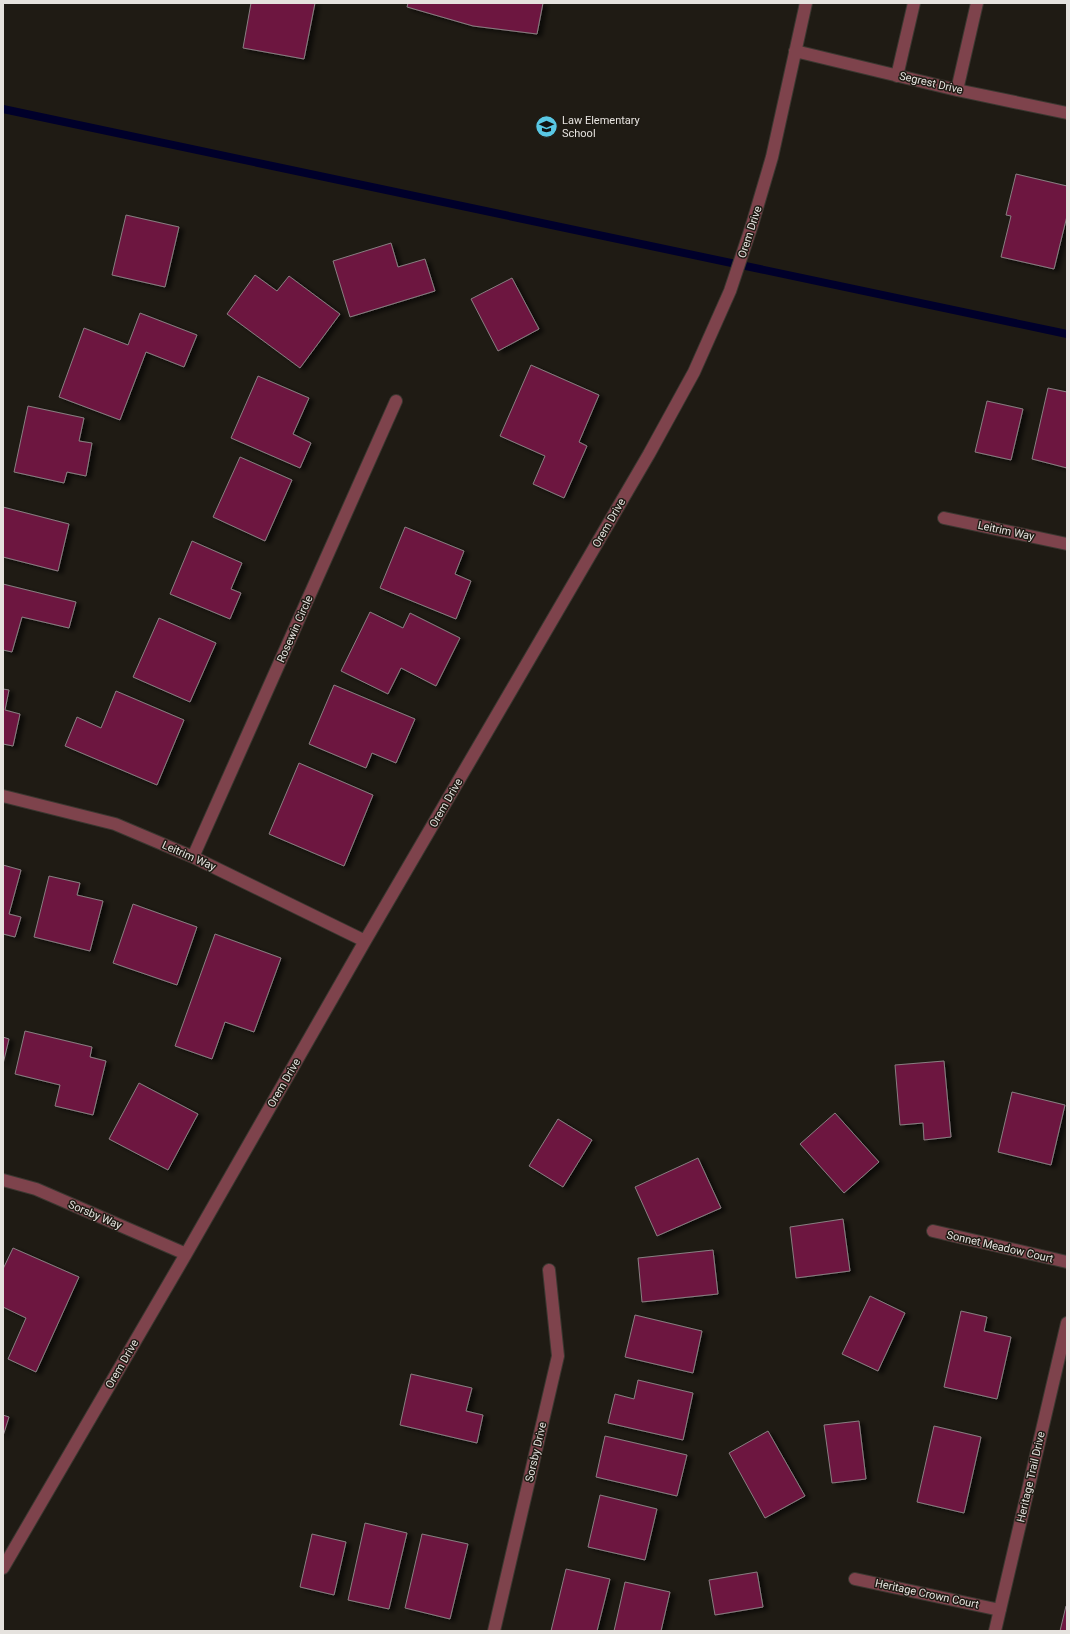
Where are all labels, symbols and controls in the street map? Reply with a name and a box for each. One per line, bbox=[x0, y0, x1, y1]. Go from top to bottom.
street label: Segrest Drive bbox=[898, 69, 964, 97]
school or university icon: Law Elementary School bbox=[534, 113, 560, 139]
place label: Law Elementary School bbox=[562, 114, 641, 140]
street label: Orem Drive bbox=[735, 204, 765, 260]
street label: Orem Drive bbox=[590, 496, 628, 550]
street label: Leitrim Way bbox=[977, 519, 1036, 544]
street label: Rosewin Circle bbox=[274, 593, 316, 665]
street label: Orem Drive bbox=[427, 776, 465, 830]
street label: Leitrim Way bbox=[160, 838, 219, 874]
street label: Orem Drive bbox=[265, 1056, 303, 1110]
street label: Sorsby Way bbox=[66, 1198, 124, 1232]
street label: Sonnet Meadow Court bbox=[945, 1228, 1055, 1266]
street label: Orem Drive bbox=[103, 1337, 141, 1391]
street label: Sorsby Drive bbox=[523, 1421, 549, 1483]
street label: Heritage Trail Drive bbox=[1014, 1430, 1048, 1524]
street label: Heritage Crown Court bbox=[874, 1577, 980, 1611]

